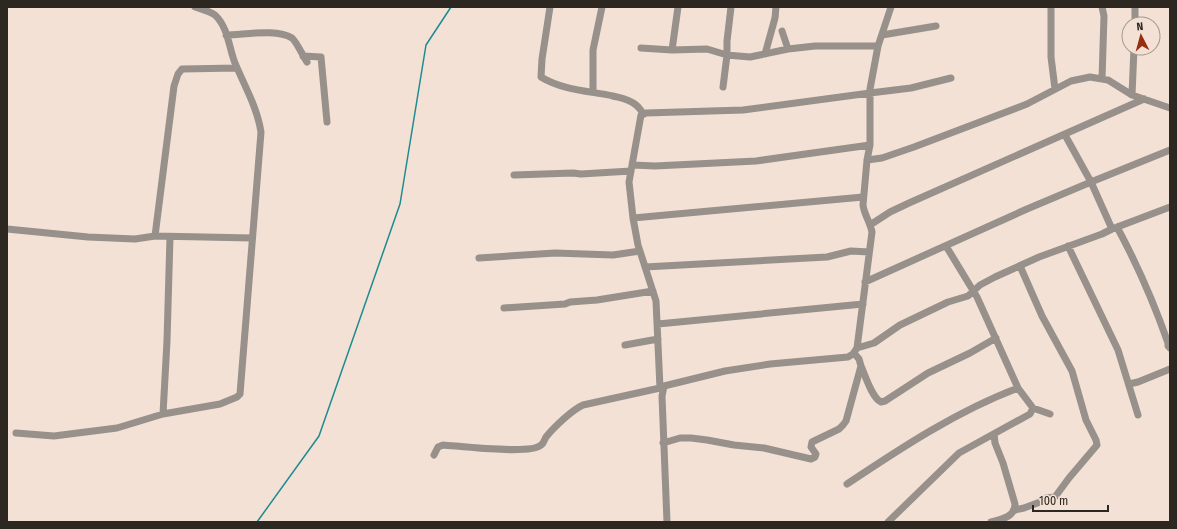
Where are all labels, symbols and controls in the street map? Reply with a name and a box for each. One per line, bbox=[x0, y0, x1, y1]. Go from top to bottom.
north arrow bbox=[1121, 16, 1161, 56]
text: N bbox=[1136, 20, 1144, 33]
scale bar bbox=[1033, 487, 1108, 513]
text: 100 m bbox=[1039, 494, 1068, 508]

